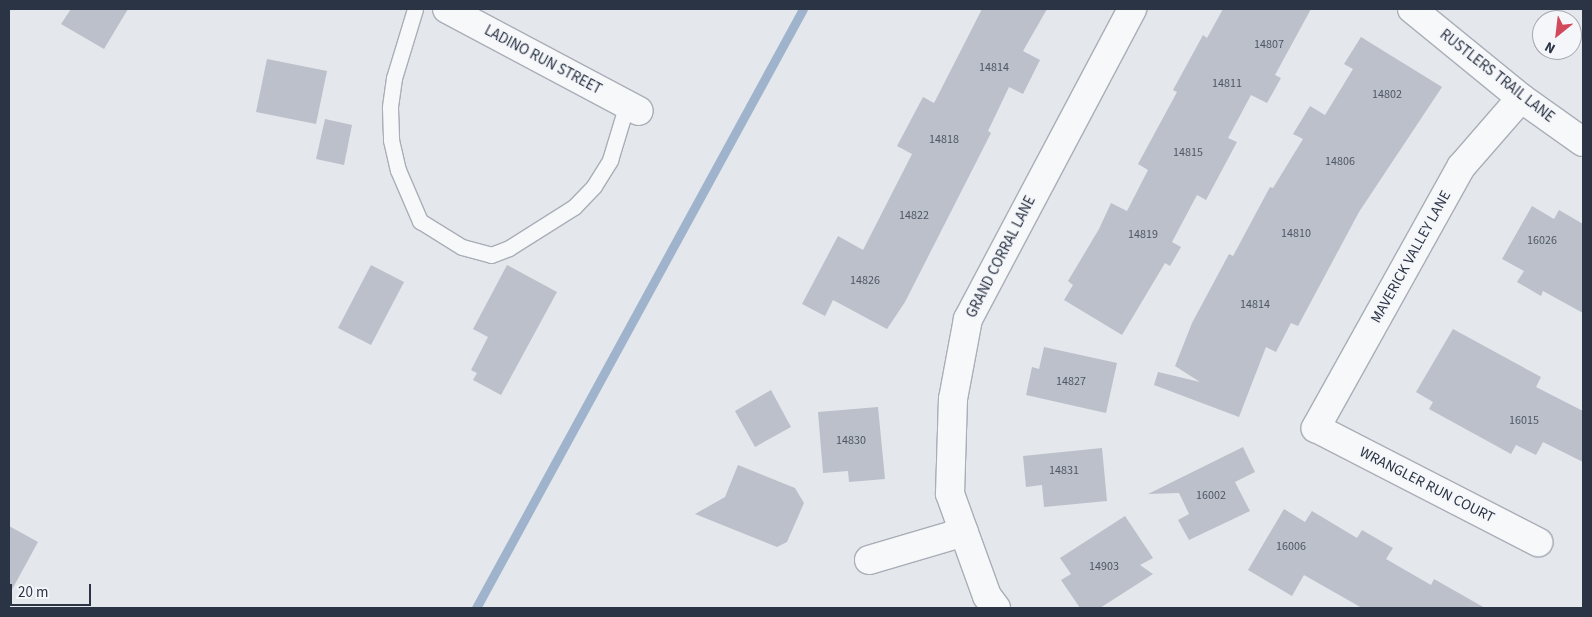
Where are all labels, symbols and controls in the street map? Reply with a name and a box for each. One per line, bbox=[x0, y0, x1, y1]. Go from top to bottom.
north arrow bbox=[1532, 10, 1582, 60]
street label: LADINO RUN STREET bbox=[481, 21, 605, 99]
street label: RUSTLERS TRAIL LANE bbox=[1436, 26, 1558, 126]
house number: 14807 bbox=[1254, 38, 1284, 52]
house number: 14814 bbox=[979, 61, 1009, 75]
house number: 14811 bbox=[1212, 77, 1242, 91]
house number: 14802 bbox=[1372, 88, 1402, 102]
house number: 14818 bbox=[929, 133, 959, 147]
house number: 14815 bbox=[1173, 146, 1203, 160]
house number: 14806 bbox=[1325, 155, 1355, 169]
street label: MAVERICK VALLEY LANE bbox=[1367, 188, 1455, 326]
street label: GRAND CORRAL LANE bbox=[962, 193, 1040, 321]
house number: 14822 bbox=[899, 209, 929, 223]
house number: 14810 bbox=[1281, 227, 1311, 241]
house number: 14819 bbox=[1128, 228, 1158, 242]
house number: 16026 bbox=[1527, 234, 1557, 248]
house number: 14826 bbox=[850, 274, 880, 288]
house number: 14814 bbox=[1240, 298, 1270, 312]
house number: 14827 bbox=[1056, 375, 1086, 389]
house number: 16015 bbox=[1509, 414, 1539, 428]
house number: 14830 bbox=[836, 434, 866, 448]
street label: WRANGLER RUN COURT bbox=[1356, 443, 1498, 527]
house number: 14831 bbox=[1049, 464, 1079, 478]
house number: 16002 bbox=[1196, 489, 1226, 503]
house number: 16006 bbox=[1276, 540, 1306, 554]
house number: 14903 bbox=[1089, 560, 1119, 574]
scale bar bbox=[12, 574, 94, 606]
text: 20 m bbox=[18, 582, 48, 603]

